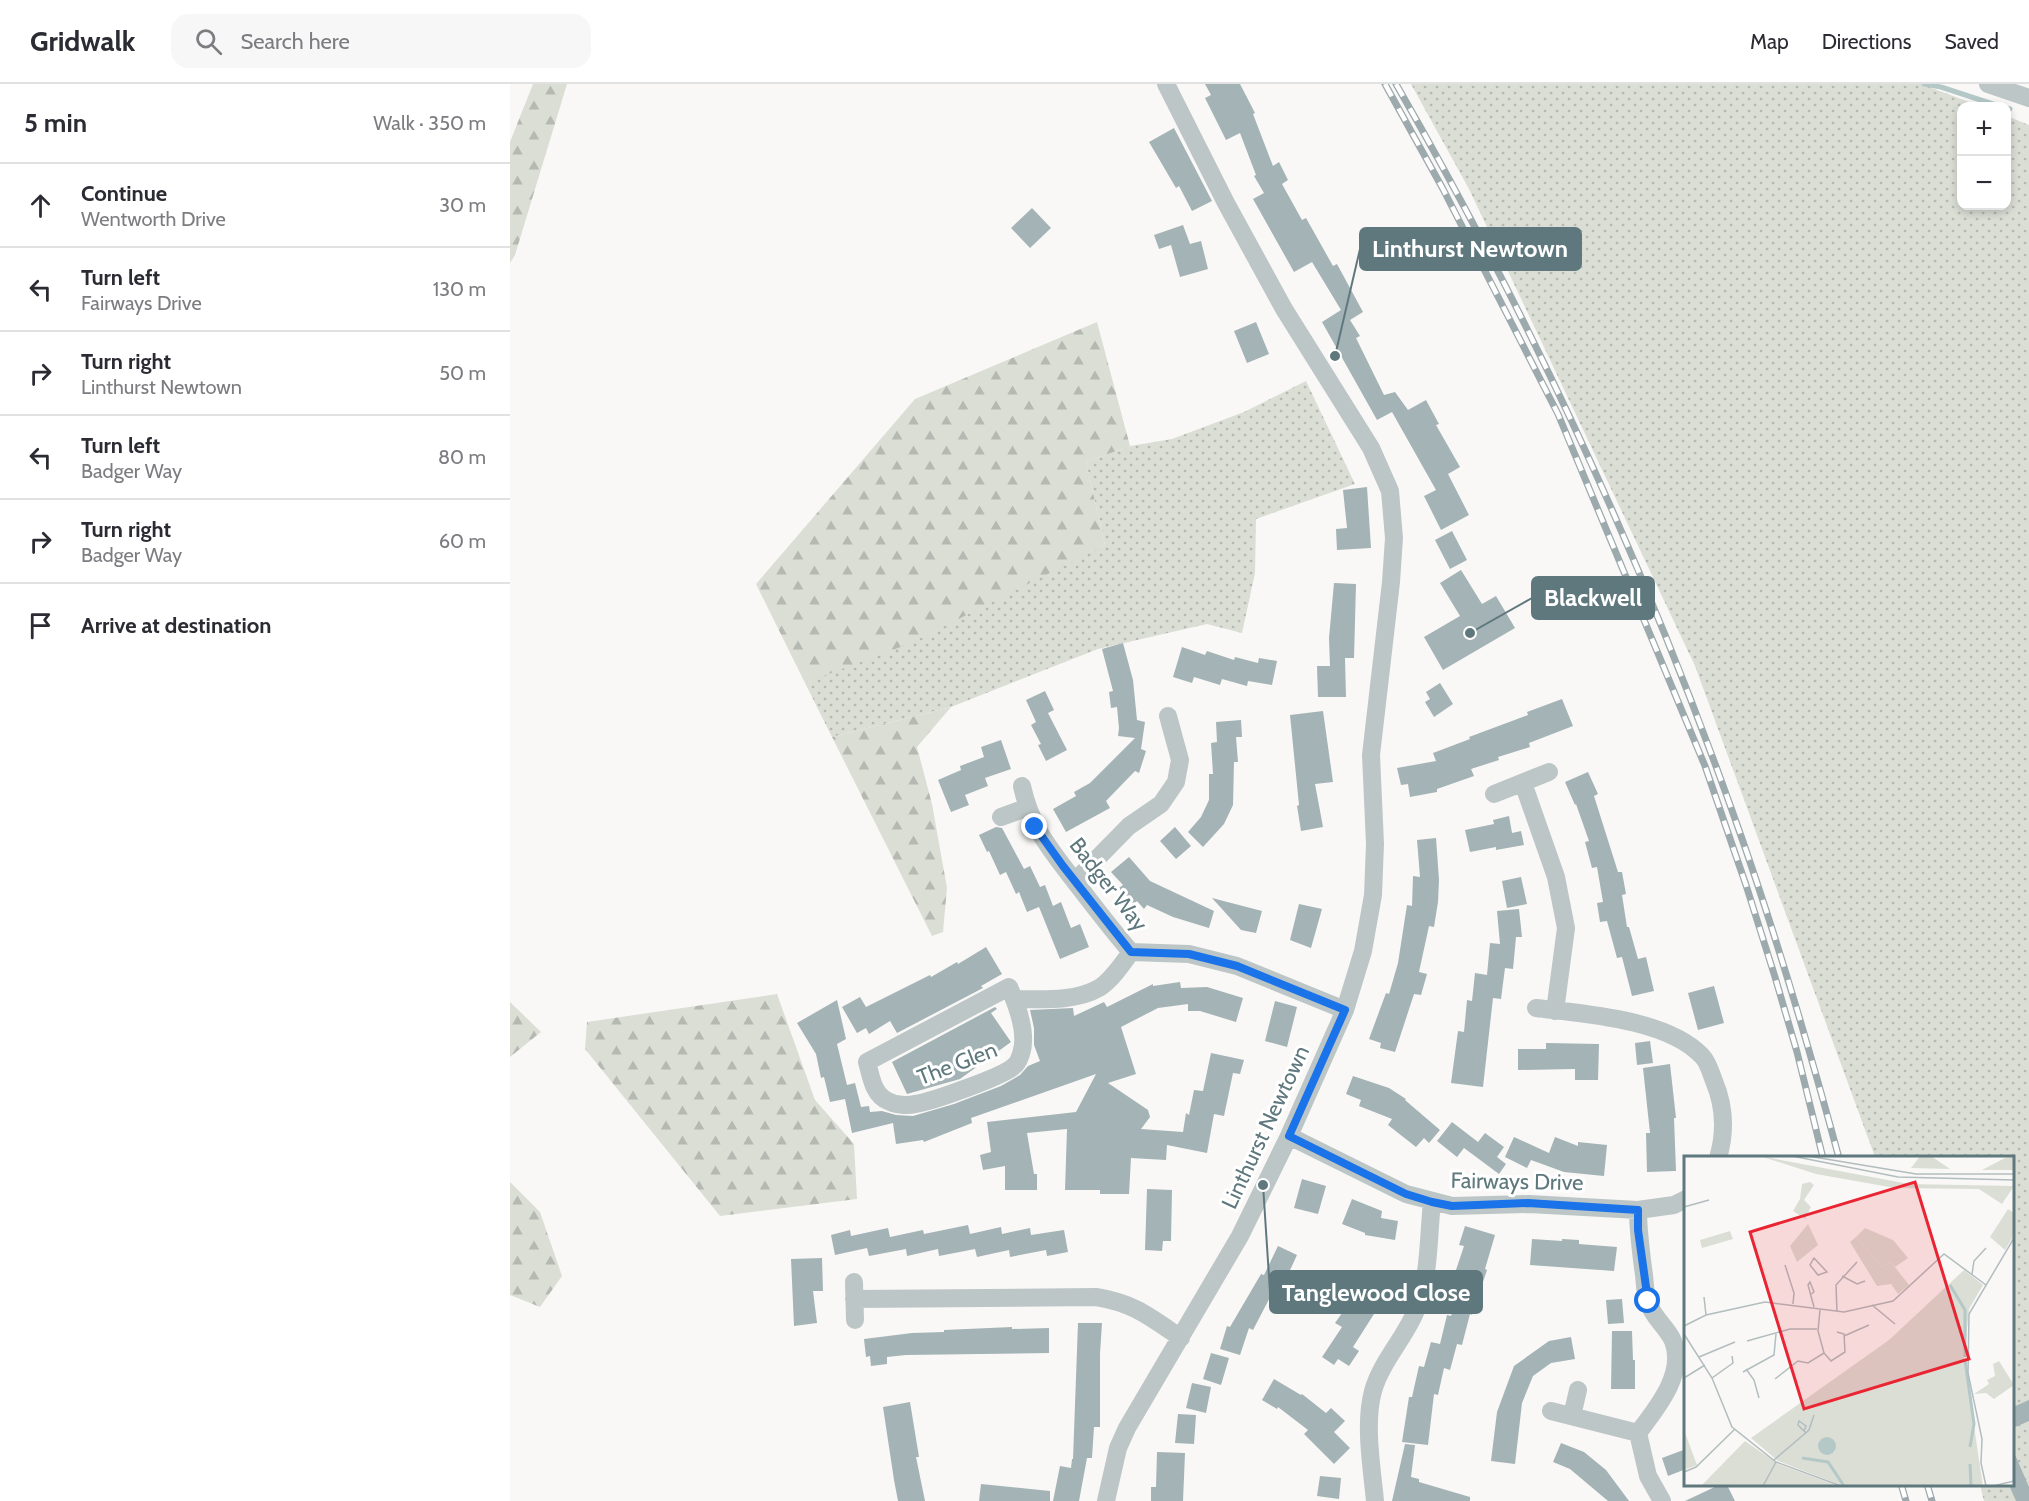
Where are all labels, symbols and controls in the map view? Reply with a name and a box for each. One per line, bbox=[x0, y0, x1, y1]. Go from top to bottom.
search box bbox=[171, 14, 591, 68]
text: Gridwalk bbox=[30, 24, 135, 58]
icon: search bbox=[192, 25, 225, 58]
text: Search here bbox=[240, 28, 350, 55]
text: Map bbox=[1750, 29, 1789, 54]
text: Directions bbox=[1822, 29, 1911, 54]
text: Saved bbox=[1944, 29, 1999, 54]
map controls bbox=[1957, 102, 2011, 210]
button: + bbox=[1957, 102, 2011, 156]
text: 5 min bbox=[24, 107, 87, 139]
text: Walk · 350 m bbox=[373, 111, 486, 135]
button: − bbox=[1957, 156, 2011, 210]
text: Continue bbox=[81, 180, 167, 207]
icon: ahead bbox=[24, 189, 57, 222]
text: 30 m bbox=[439, 193, 486, 217]
text: Wentworth Drive bbox=[81, 207, 226, 231]
callout: Linthurst Newtown bbox=[1360, 228, 1581, 270]
text: Linthurst Newtown bbox=[1372, 234, 1568, 263]
text: Turn left bbox=[81, 264, 160, 291]
icon: left bbox=[24, 273, 57, 306]
text: 130 m bbox=[433, 277, 486, 301]
text: Fairways Drive bbox=[81, 291, 202, 315]
text: Turn right bbox=[81, 348, 171, 375]
icon: right bbox=[24, 357, 57, 390]
text: 50 m bbox=[439, 361, 486, 385]
text: Linthurst Newtown bbox=[81, 375, 242, 399]
text: Turn left bbox=[81, 432, 160, 459]
icon: left bbox=[24, 441, 57, 474]
text: 80 m bbox=[438, 445, 486, 469]
text: Badger Way bbox=[81, 459, 182, 483]
text: Turn right bbox=[81, 516, 171, 543]
icon: right bbox=[24, 525, 57, 558]
text: 60 m bbox=[439, 529, 486, 553]
text: Badger Way bbox=[81, 543, 182, 567]
callout: Blackwell bbox=[1532, 577, 1654, 619]
text: Blackwell bbox=[1544, 583, 1642, 612]
icon: arrive bbox=[24, 609, 57, 642]
text: Arrive at destination bbox=[81, 612, 271, 639]
route end bbox=[1021, 813, 1047, 839]
street label: Badger Way bbox=[1064, 832, 1153, 936]
street label: The Glen bbox=[914, 1036, 1001, 1091]
street label: Linthurst Newtown bbox=[1216, 1041, 1315, 1213]
inset map bbox=[1684, 1156, 2014, 1486]
street label: Fairways Drive bbox=[1450, 1167, 1584, 1196]
callout: Tanglewood Close bbox=[1270, 1271, 1482, 1313]
text: Tanglewood Close bbox=[1282, 1278, 1470, 1307]
route start bbox=[1634, 1287, 1660, 1313]

